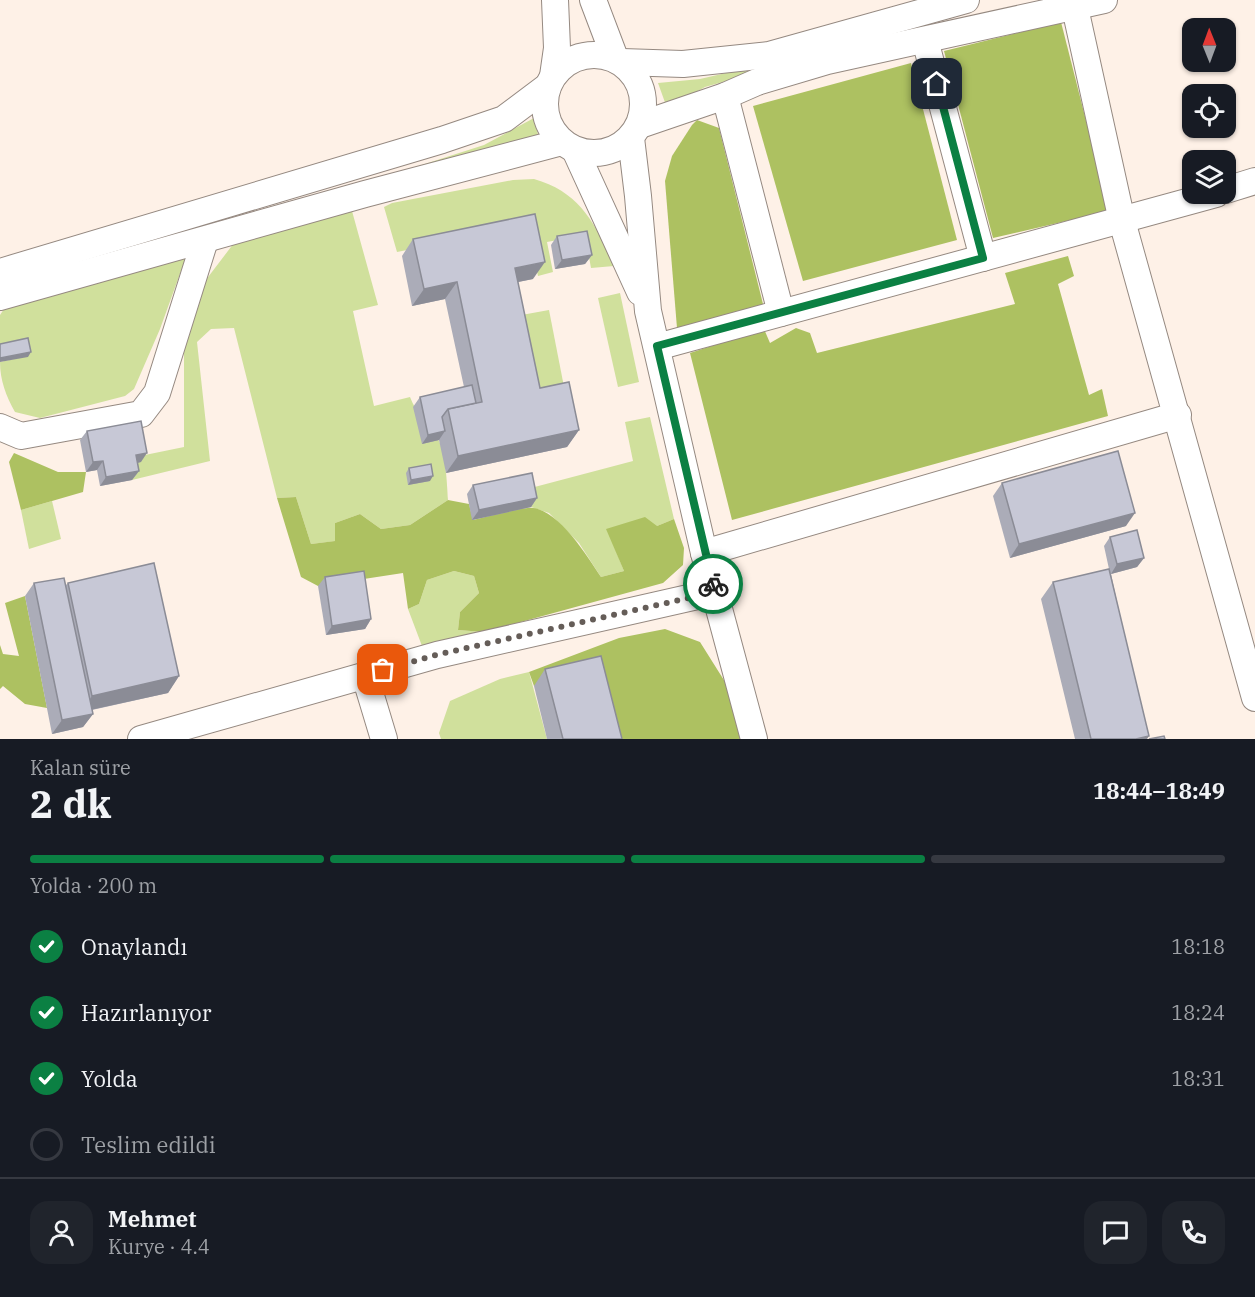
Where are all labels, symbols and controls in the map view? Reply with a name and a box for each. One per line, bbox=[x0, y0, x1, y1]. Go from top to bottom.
north arrow bbox=[1182, 18, 1236, 72]
map controls bbox=[1182, 18, 1236, 204]
pin bbox=[911, 58, 962, 109]
icon: home bbox=[920, 67, 953, 100]
button: locate bbox=[1182, 84, 1236, 138]
button: layers bbox=[1182, 150, 1236, 204]
courier bbox=[683, 554, 743, 614]
icon: bike bbox=[697, 568, 730, 601]
pin bbox=[357, 644, 408, 695]
icon: bag bbox=[366, 653, 399, 686]
text: Kalan süre bbox=[30, 754, 131, 781]
text: 18:44–18:49 bbox=[1093, 776, 1225, 805]
text: 2 dk bbox=[30, 778, 111, 829]
text: Yolda · 200 m bbox=[30, 872, 157, 899]
icon: check bbox=[30, 930, 63, 963]
text: Onaylandı bbox=[81, 932, 187, 961]
text: 18:18 bbox=[1171, 933, 1225, 960]
icon: check bbox=[30, 996, 63, 1029]
text: Hazırlanıyor bbox=[81, 998, 211, 1027]
text: 18:24 bbox=[1171, 999, 1225, 1026]
icon: check bbox=[30, 1062, 63, 1095]
text: Yolda bbox=[81, 1064, 138, 1093]
text: 18:31 bbox=[1171, 1065, 1225, 1092]
text: Teslim edildi bbox=[81, 1130, 216, 1159]
button: person bbox=[30, 1201, 93, 1264]
button: chat bbox=[1084, 1201, 1147, 1264]
button: phone bbox=[1162, 1201, 1225, 1264]
text: Mehmet bbox=[108, 1204, 197, 1233]
text: Kurye · 4.4 bbox=[108, 1233, 210, 1260]

